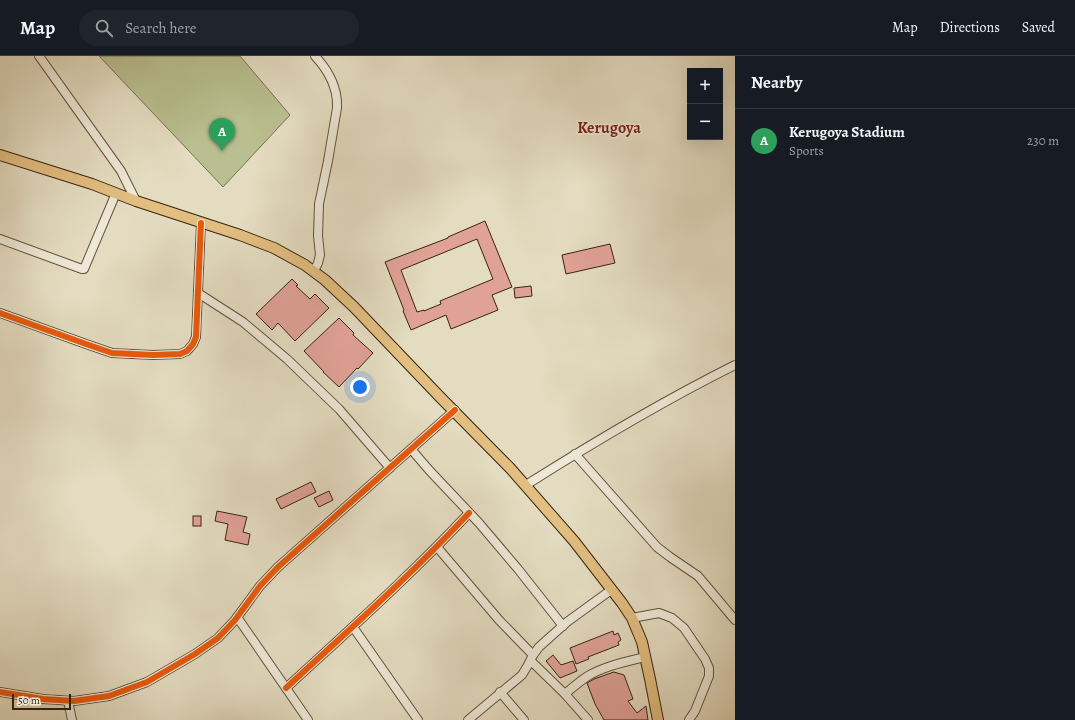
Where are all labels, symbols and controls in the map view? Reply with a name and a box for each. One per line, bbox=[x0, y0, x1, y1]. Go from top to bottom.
search box bbox=[79, 10, 359, 46]
text: Map bbox=[20, 15, 55, 41]
icon: search bbox=[93, 17, 115, 39]
text: Search here bbox=[125, 18, 197, 38]
text: Map bbox=[892, 18, 918, 37]
text: Directions bbox=[940, 18, 1000, 37]
text: Saved bbox=[1022, 18, 1055, 37]
map controls bbox=[687, 68, 723, 140]
button: + bbox=[687, 68, 723, 104]
text: Nearby bbox=[751, 71, 802, 94]
button: − bbox=[687, 104, 723, 140]
district label: Kerugoya bbox=[577, 117, 641, 139]
pin: A bbox=[209, 118, 235, 151]
text: Kerugoya Stadium bbox=[789, 122, 905, 142]
text: A bbox=[760, 132, 768, 149]
text: 230 m bbox=[1027, 132, 1059, 149]
text: Sports bbox=[789, 142, 824, 159]
your location bbox=[350, 377, 370, 397]
scale bar bbox=[12, 692, 71, 711]
text: 50 m bbox=[18, 693, 40, 708]

